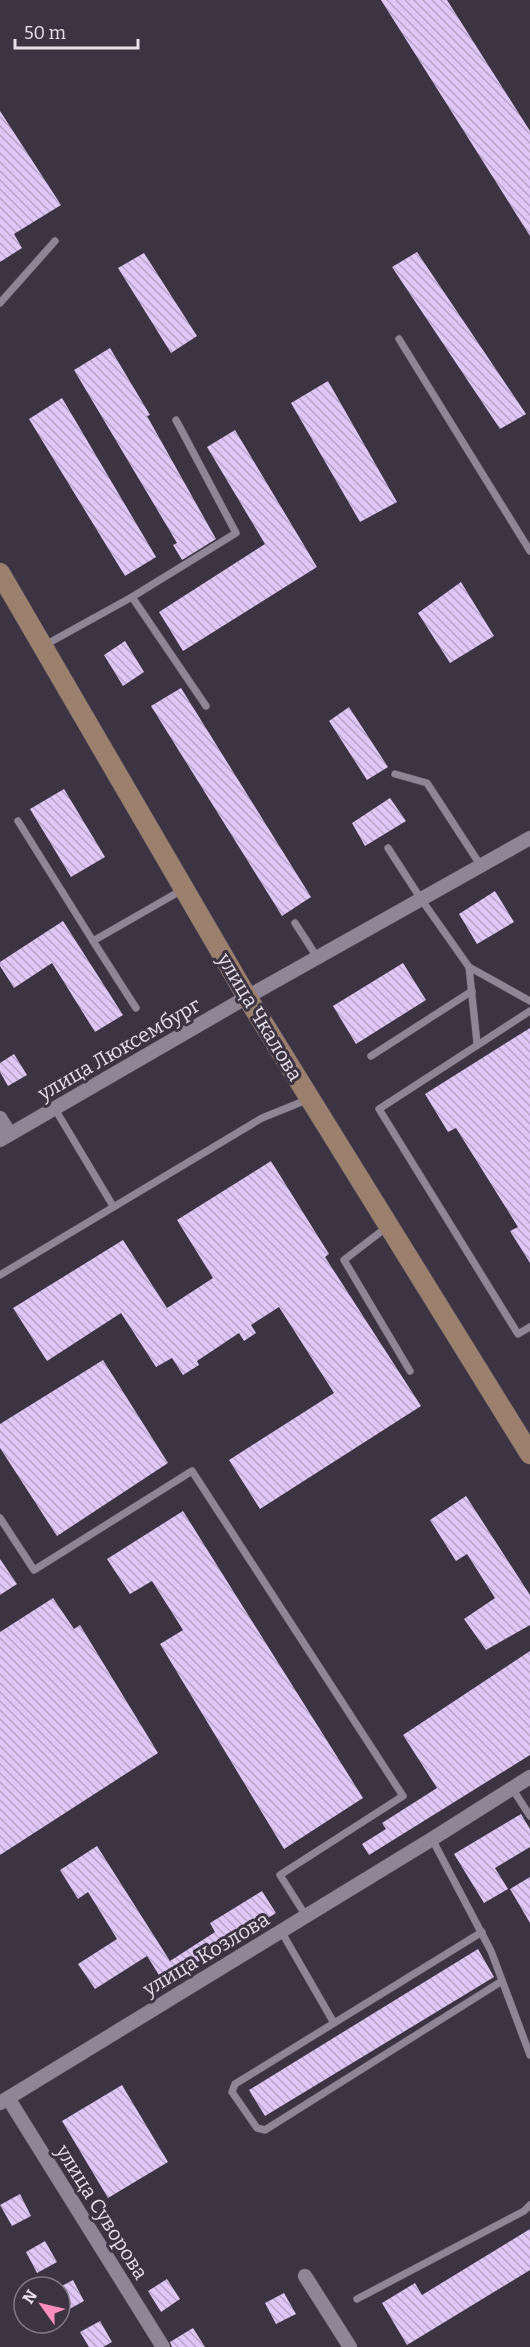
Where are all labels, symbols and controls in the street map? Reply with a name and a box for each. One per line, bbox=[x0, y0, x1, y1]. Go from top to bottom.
scale bar bbox=[15, 12, 138, 50]
text: 50 m bbox=[24, 22, 66, 44]
street label: улица Чкалова bbox=[212, 948, 308, 1085]
street label: улица Люксембург bbox=[33, 992, 205, 1106]
street label: улица Козлова bbox=[138, 1907, 273, 2002]
street label: улица Суворова bbox=[50, 2139, 153, 2284]
north arrow bbox=[12, 2275, 72, 2335]
text: N bbox=[19, 2286, 41, 2307]

